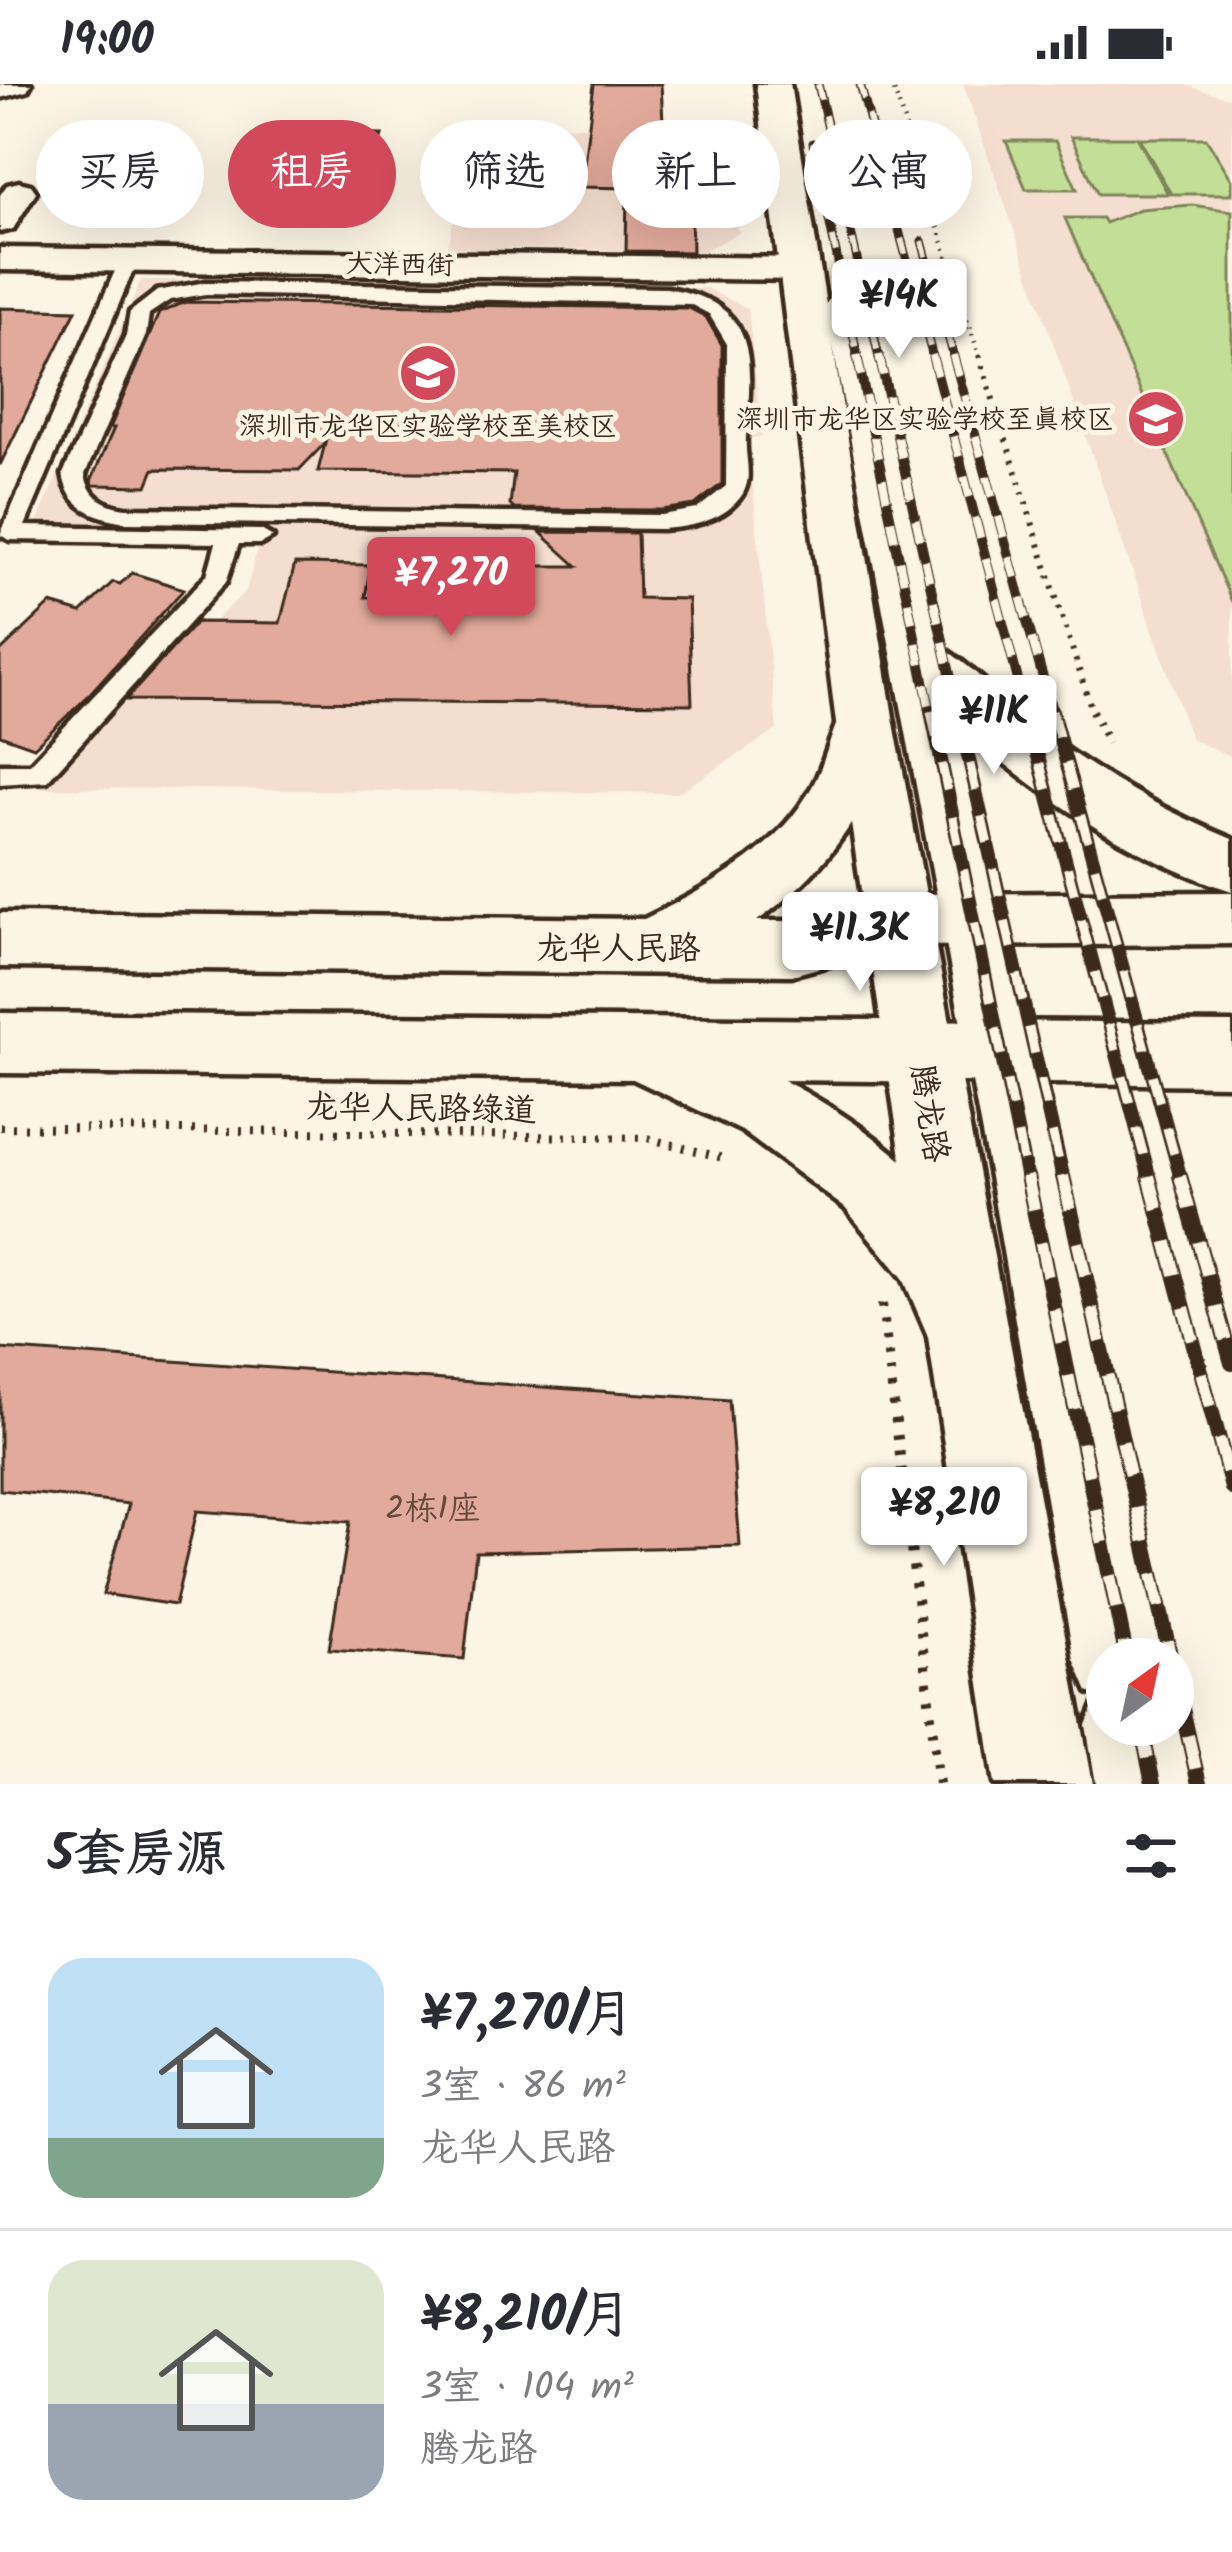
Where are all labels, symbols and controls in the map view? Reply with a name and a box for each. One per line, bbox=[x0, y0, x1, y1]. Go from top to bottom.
text: 19:00 bbox=[60, 6, 154, 78]
chip: 买房 bbox=[36, 120, 204, 228]
chip: 租房 bbox=[228, 120, 396, 228]
chip: 筛选 bbox=[420, 120, 588, 228]
chip: 新上 bbox=[612, 120, 780, 228]
chip: 公寓 bbox=[804, 120, 972, 228]
street label: 大洋西街 bbox=[346, 243, 454, 288]
pin: ¥14K bbox=[828, 259, 970, 361]
text: ¥14K bbox=[859, 267, 939, 329]
school or university icon: 深圳市龙华区实验学校至美校区 bbox=[397, 342, 459, 404]
school or university icon: 深圳市龙华区实验学校至真校区 bbox=[1125, 388, 1187, 450]
place label: 深圳市龙华区实验学校至真校区 bbox=[736, 399, 1114, 442]
place label: 深圳市龙华区实验学校至美校区 bbox=[239, 406, 617, 449]
pin: ¥7,270 bbox=[353, 537, 549, 639]
text: ¥7,270 bbox=[394, 545, 508, 607]
pin: ¥11K bbox=[923, 675, 1065, 777]
text: ¥11K bbox=[958, 683, 1030, 745]
pin: ¥11.3K bbox=[762, 892, 958, 994]
text: ¥11.3K bbox=[809, 900, 911, 962]
street label: 龙华人民路 bbox=[536, 924, 701, 977]
street label: 腾龙路 bbox=[894, 1061, 961, 1167]
street label: 龙华人民路绿道 bbox=[305, 1082, 537, 1139]
pin: ¥8,210 bbox=[846, 1467, 1042, 1569]
text: ¥8,210 bbox=[888, 1475, 1000, 1537]
house number: 2栋1座 bbox=[385, 1484, 481, 1537]
north arrow bbox=[1086, 1638, 1194, 1746]
map controls bbox=[1086, 1638, 1194, 1746]
text: 5套房源 bbox=[48, 1816, 227, 1897]
icon: filters bbox=[1118, 1823, 1184, 1889]
text: ¥7,270/月 bbox=[420, 1976, 634, 2057]
icon: home bbox=[144, 2006, 288, 2150]
text: 3室 · 86 m² bbox=[420, 2057, 626, 2119]
text: 龙华人民路 bbox=[420, 2119, 615, 2181]
text: ¥8,210/月 bbox=[420, 2277, 632, 2358]
icon: home bbox=[144, 2308, 288, 2452]
text: 3室 · 104 m² bbox=[420, 2358, 634, 2420]
text: 腾龙路 bbox=[420, 2420, 537, 2482]

